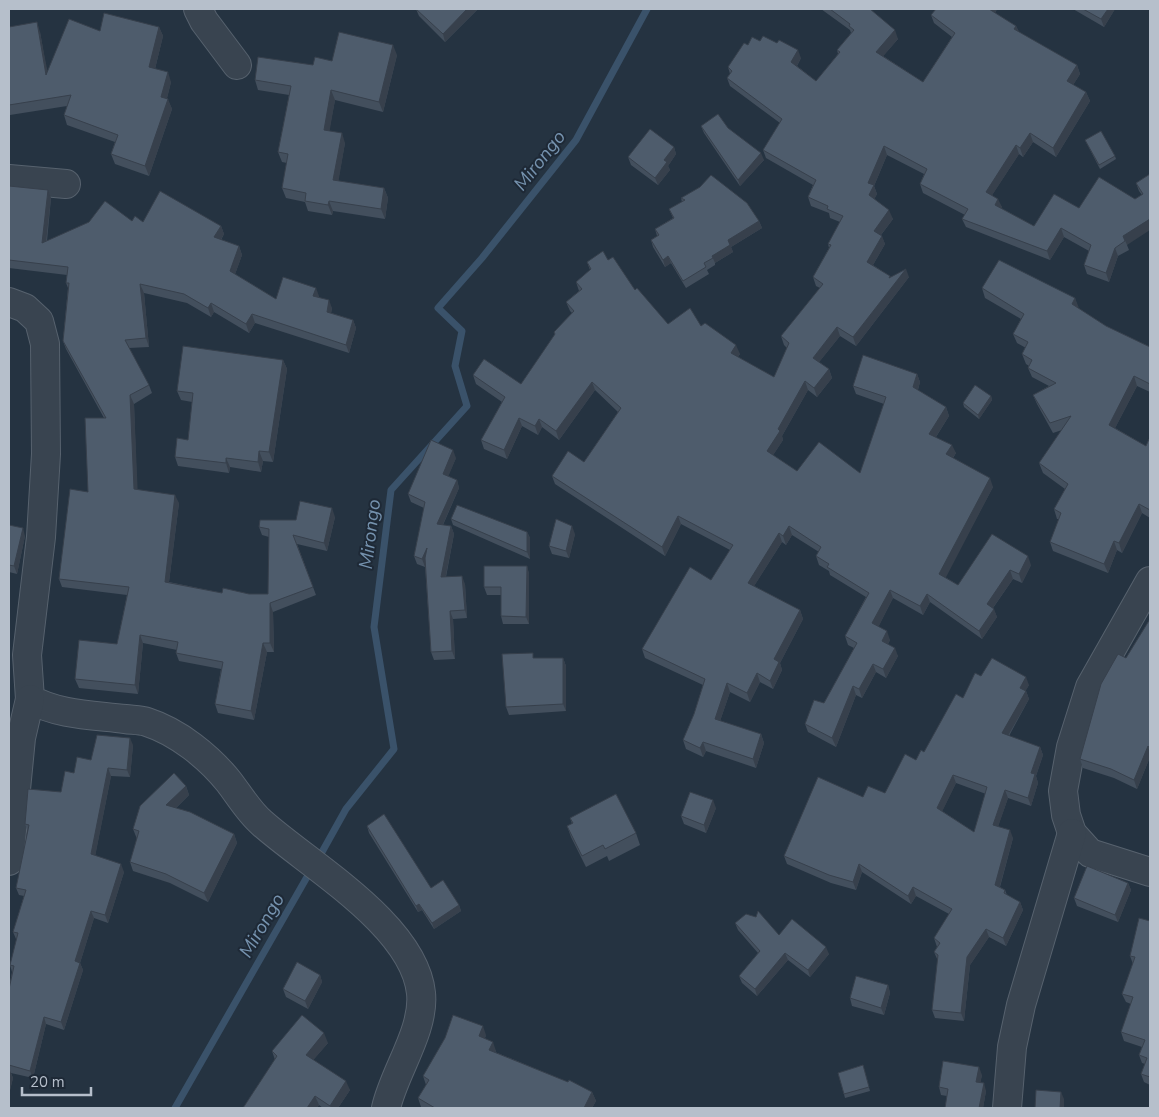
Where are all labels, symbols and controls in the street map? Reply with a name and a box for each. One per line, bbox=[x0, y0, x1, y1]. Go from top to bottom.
water label: Mirongo bbox=[508, 125, 572, 196]
water label: Mirongo bbox=[353, 498, 387, 571]
water label: Mirongo bbox=[233, 889, 291, 962]
scale bar bbox=[22, 1064, 91, 1096]
text: 20 m bbox=[30, 1072, 65, 1092]

